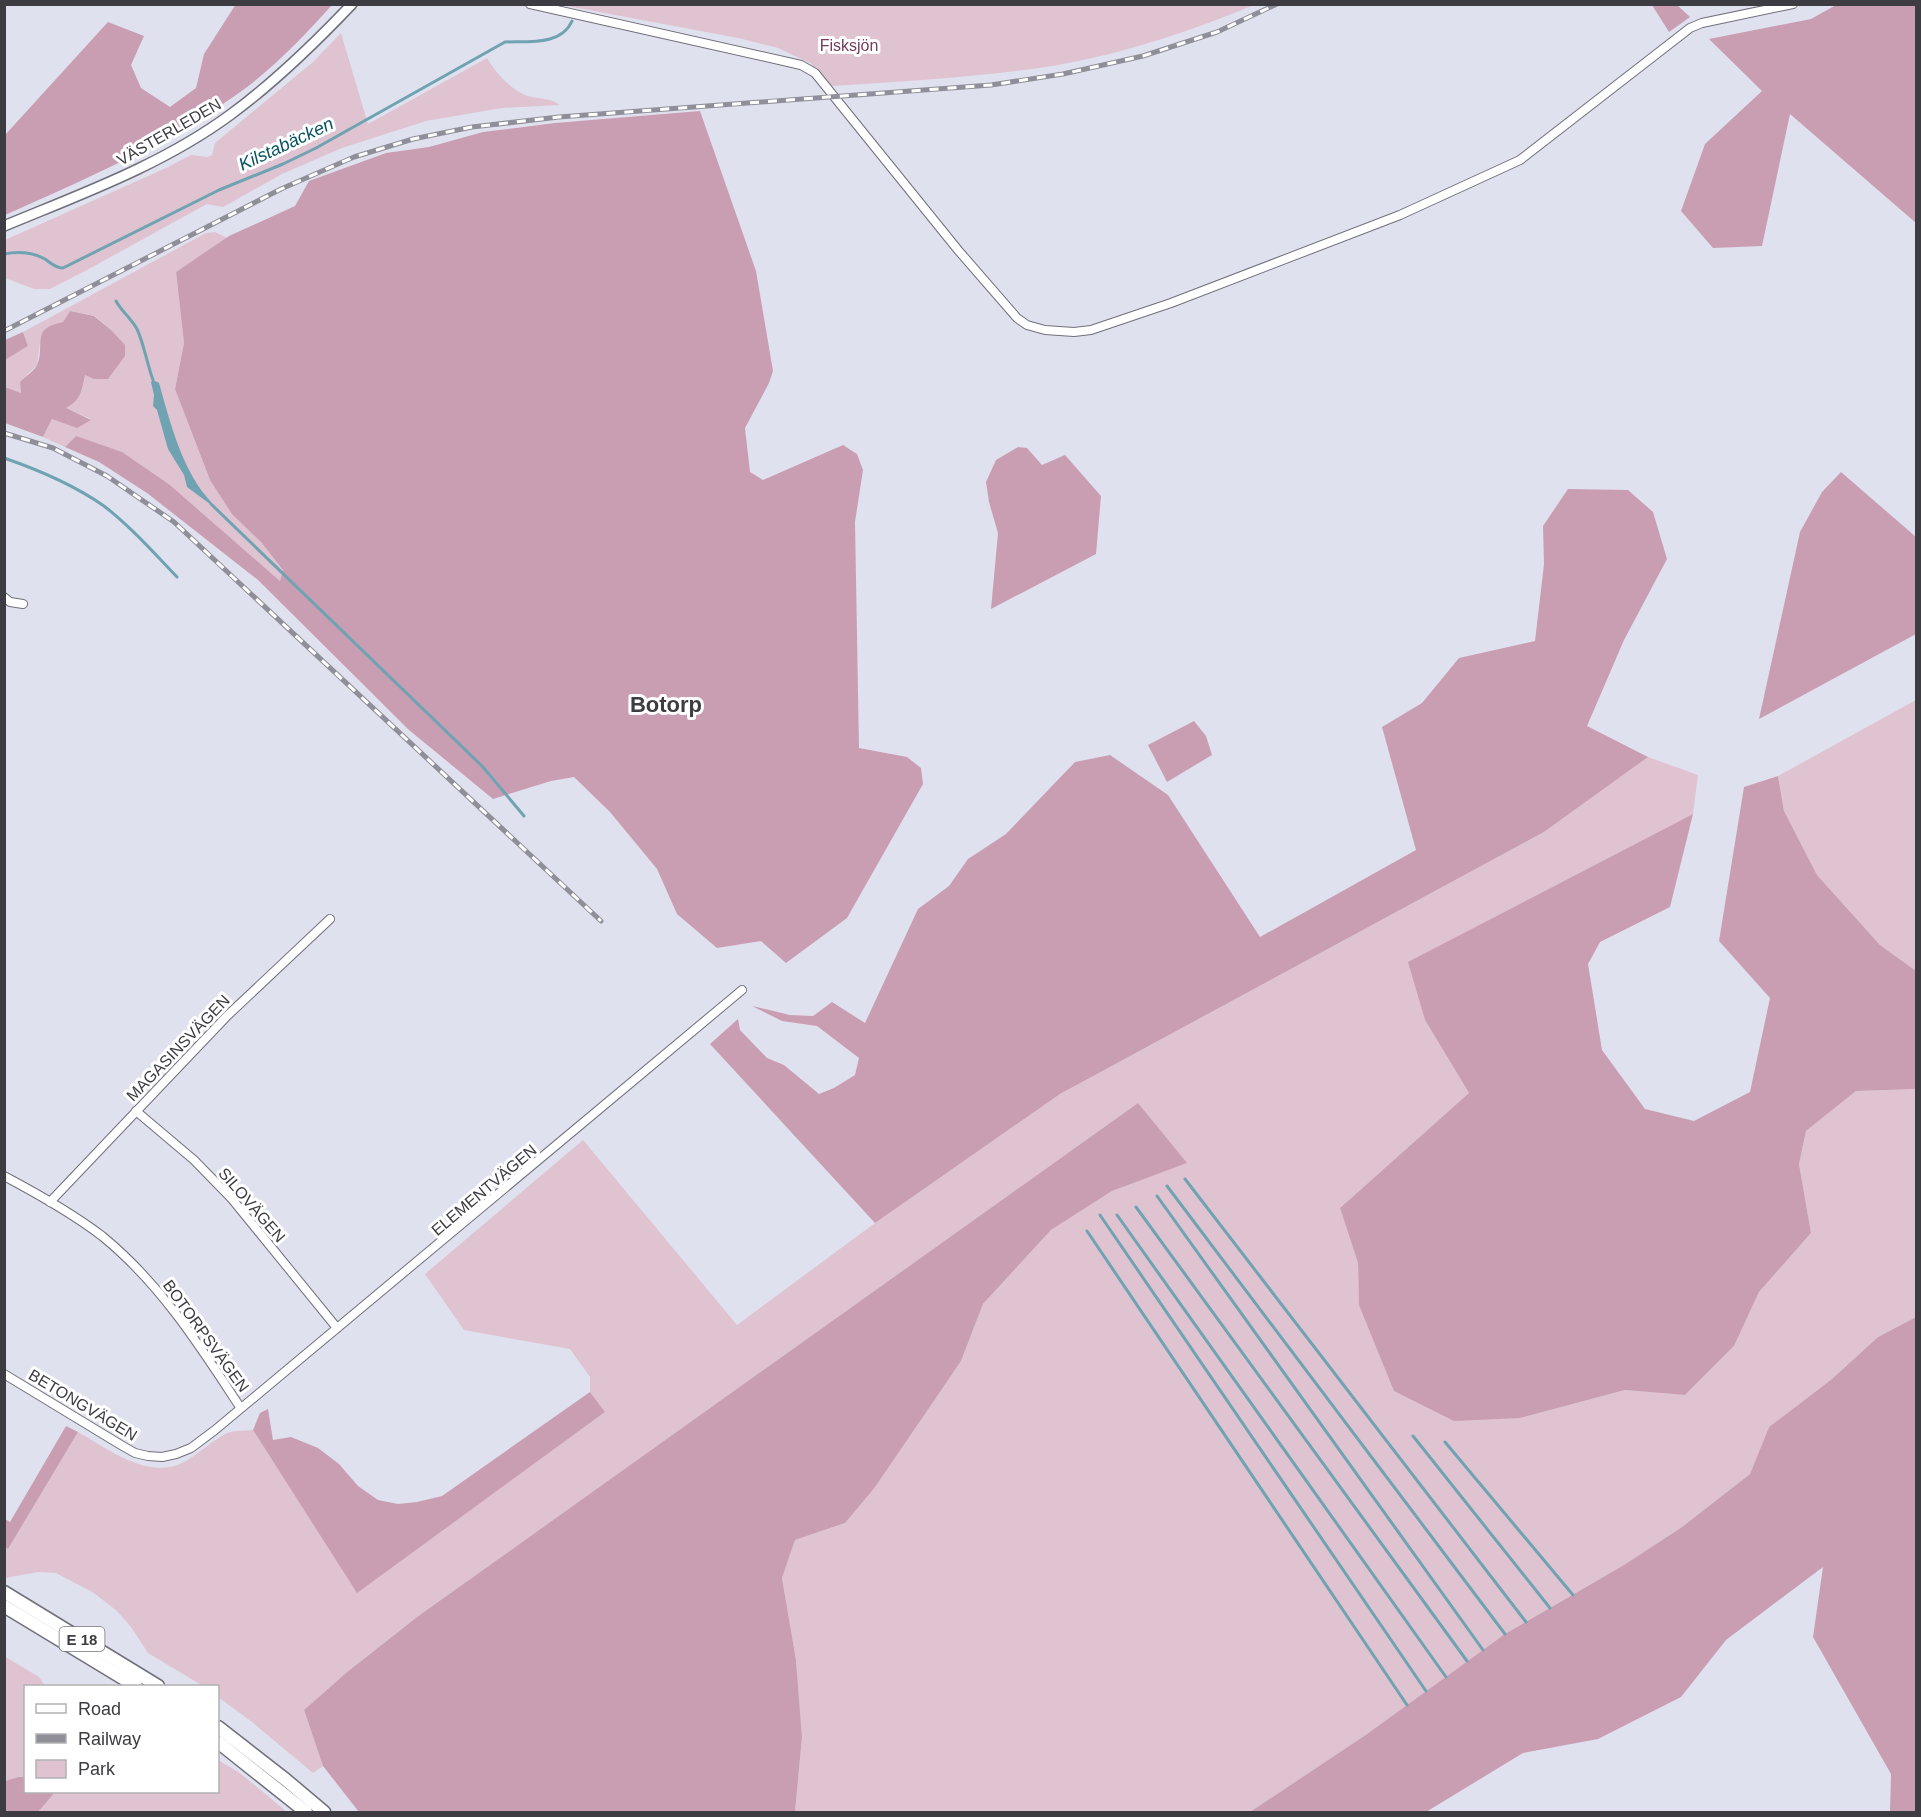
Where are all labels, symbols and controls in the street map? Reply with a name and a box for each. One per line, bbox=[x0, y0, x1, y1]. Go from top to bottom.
park label: Fisksjön bbox=[820, 37, 878, 54]
street label: VÄSTERLEDEN bbox=[114, 95, 224, 169]
water label: Kilstabäcken bbox=[236, 113, 336, 175]
district label: Botorp bbox=[630, 692, 702, 717]
street label: MAGASINSVÄGEN bbox=[123, 992, 233, 1104]
street label: ELEMENTVÄGEN bbox=[428, 1141, 540, 1239]
street label: SILOVÄGEN bbox=[215, 1165, 289, 1245]
street label: BOTORPSVÄGEN bbox=[160, 1277, 252, 1395]
street label: BETONGVÄGEN bbox=[26, 1366, 140, 1444]
road number: E 18 bbox=[60, 1627, 104, 1651]
legend bbox=[24, 1685, 219, 1793]
text: Road bbox=[78, 1699, 121, 1719]
text: Railway bbox=[78, 1729, 141, 1749]
text: Park bbox=[78, 1759, 116, 1779]

